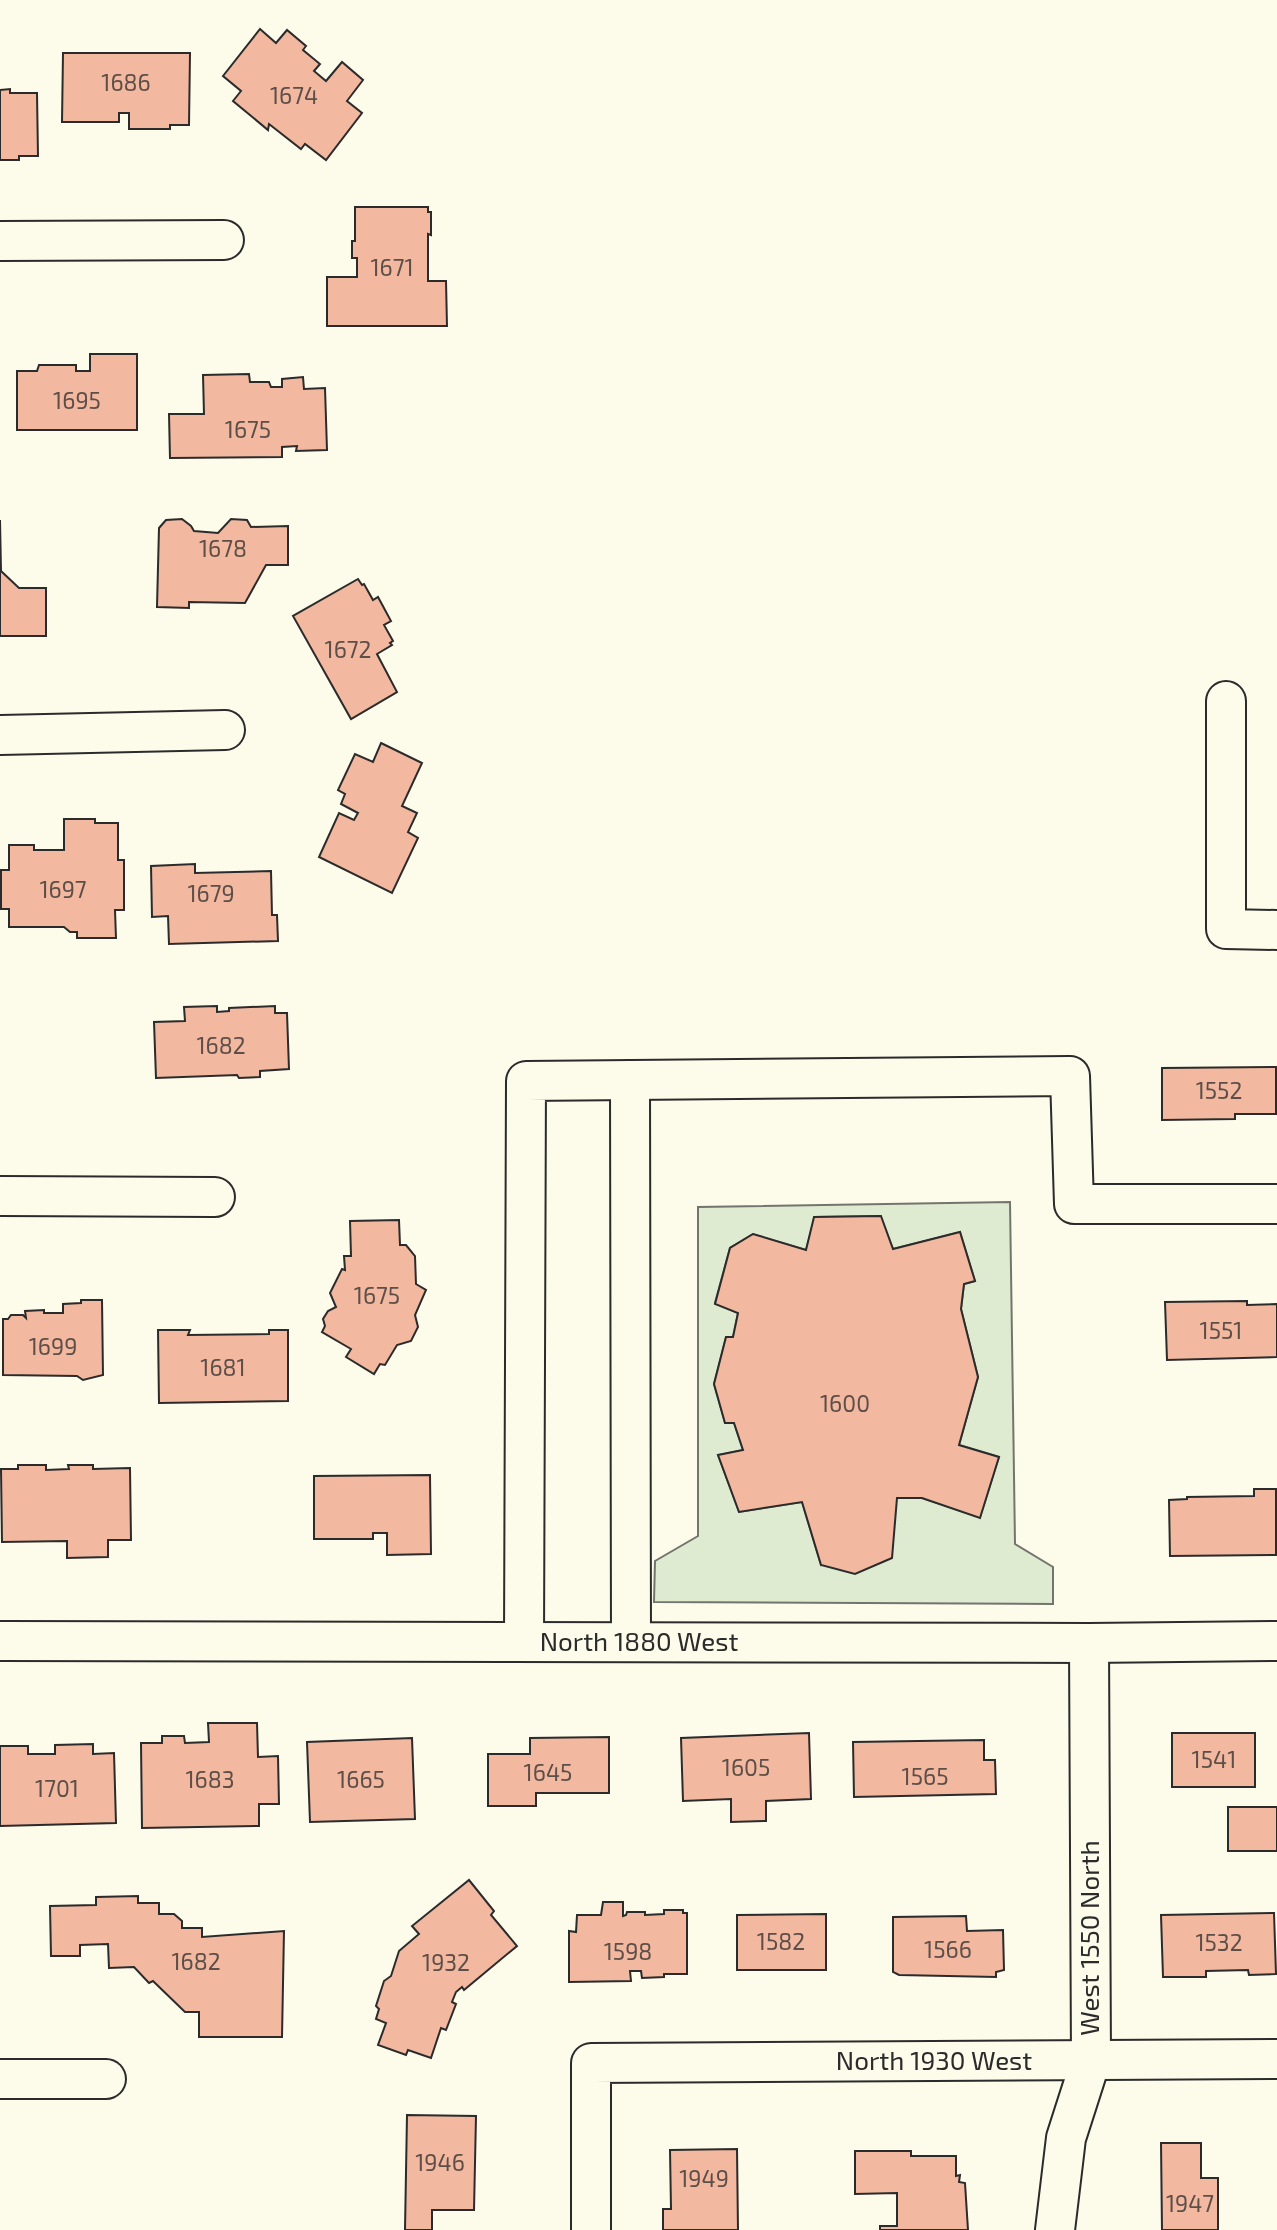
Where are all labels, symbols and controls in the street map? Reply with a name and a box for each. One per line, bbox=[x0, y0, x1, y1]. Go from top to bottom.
house number: 1686 bbox=[101, 68, 151, 96]
house number: 1674 bbox=[270, 81, 318, 109]
house number: 1671 bbox=[370, 253, 414, 281]
house number: 1695 bbox=[53, 386, 101, 414]
house number: 1675 bbox=[225, 415, 271, 443]
house number: 1678 bbox=[199, 534, 247, 562]
house number: 1672 bbox=[324, 635, 372, 663]
house number: 1697 bbox=[39, 875, 87, 903]
house number: 1679 bbox=[187, 879, 235, 907]
house number: 1682 bbox=[196, 1031, 246, 1059]
house number: 1552 bbox=[1196, 1076, 1242, 1104]
house number: 1675 bbox=[354, 1281, 400, 1309]
house number: 1551 bbox=[1200, 1316, 1242, 1344]
house number: 1699 bbox=[29, 1332, 77, 1360]
house number: 1681 bbox=[200, 1353, 246, 1381]
house number: 1600 bbox=[820, 1389, 870, 1417]
street label: North 1880 West bbox=[540, 1625, 738, 1656]
house number: 1541 bbox=[1192, 1745, 1236, 1773]
house number: 1605 bbox=[722, 1753, 770, 1781]
house number: 1645 bbox=[524, 1758, 572, 1786]
house number: 1565 bbox=[902, 1762, 948, 1790]
house number: 1683 bbox=[185, 1765, 235, 1793]
house number: 1665 bbox=[337, 1765, 385, 1793]
house number: 1701 bbox=[35, 1774, 79, 1802]
street label: West 1550 North bbox=[1073, 1840, 1104, 2036]
house number: 1582 bbox=[757, 1927, 805, 1955]
house number: 1532 bbox=[1195, 1928, 1243, 1956]
house number: 1566 bbox=[924, 1935, 972, 1963]
house number: 1598 bbox=[604, 1937, 652, 1965]
house number: 1682 bbox=[171, 1947, 221, 1975]
house number: 1932 bbox=[422, 1948, 470, 1976]
street label: North 1930 West bbox=[836, 2044, 1032, 2075]
house number: 1946 bbox=[415, 2148, 465, 2176]
house number: 1949 bbox=[679, 2164, 729, 2192]
house number: 1947 bbox=[1166, 2189, 1214, 2217]

